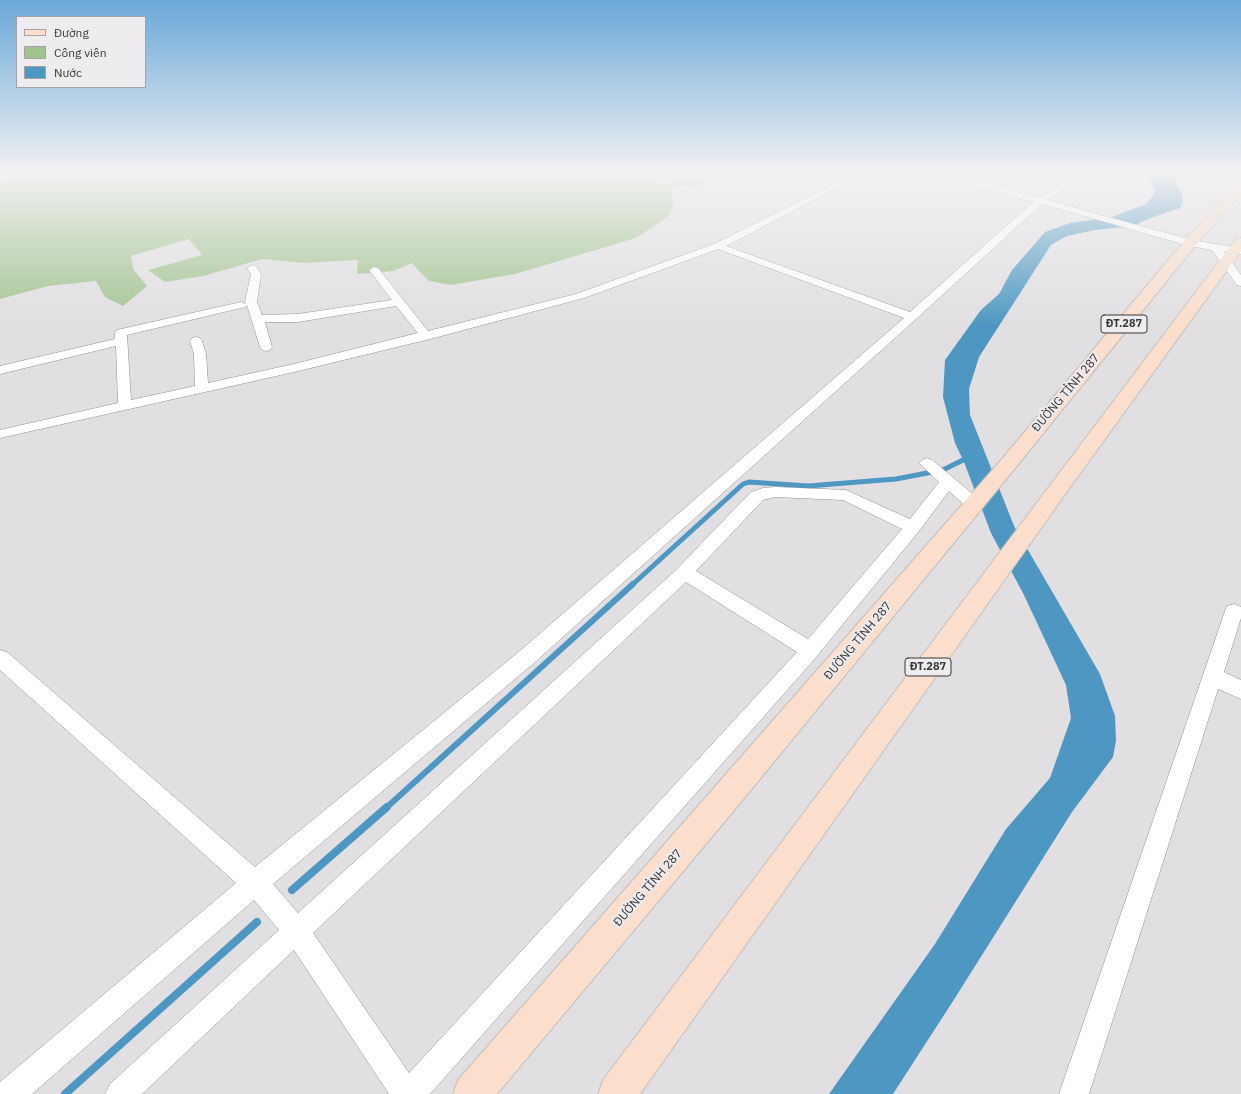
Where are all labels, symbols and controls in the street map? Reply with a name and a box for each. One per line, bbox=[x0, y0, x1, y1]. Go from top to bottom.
legend bbox=[16, 16, 146, 88]
text: Đường bbox=[54, 25, 89, 40]
text: Công viên bbox=[54, 45, 106, 60]
text: Nước bbox=[54, 65, 82, 80]
road number: ĐT.287 bbox=[1101, 315, 1147, 333]
street label: ĐƯỜNG TỈNH 287 bbox=[1029, 351, 1103, 435]
street label: ĐƯỜNG TỈNH 287 bbox=[821, 599, 895, 683]
road number: ĐT.287 bbox=[905, 658, 951, 676]
street label: ĐƯỜNG TỈNH 287 bbox=[611, 847, 685, 929]

